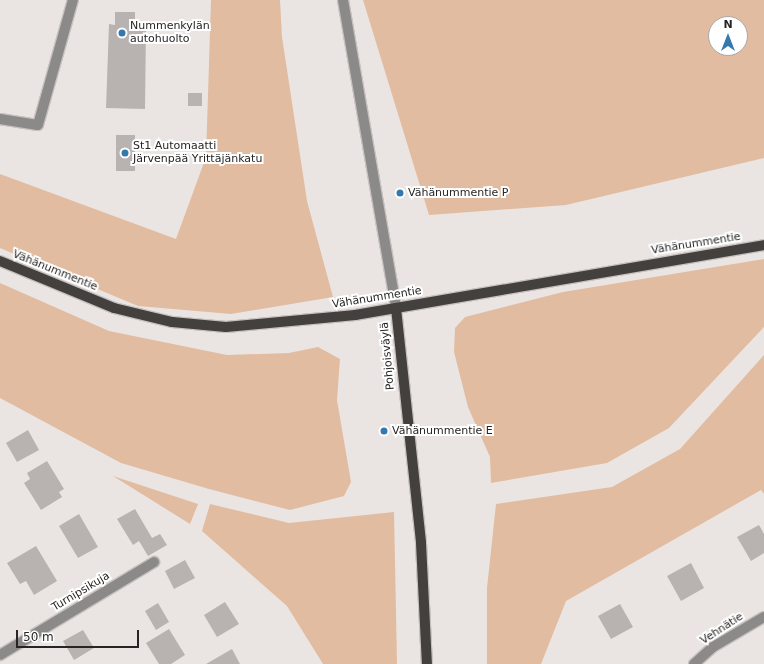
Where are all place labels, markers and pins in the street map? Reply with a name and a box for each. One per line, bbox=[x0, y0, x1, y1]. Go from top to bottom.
place label: Nummenkylän autohuolto bbox=[130, 20, 210, 46]
marker: Nummenkylän autohuolto bbox=[117, 28, 127, 38]
place label: St1 Automaatti Järvenpää Yrittäjänkatu bbox=[133, 140, 262, 166]
marker: St1 Automaatti Järvenpää Yrittäjänkatu bbox=[120, 148, 130, 158]
place label: Vähänummentie P bbox=[408, 186, 509, 200]
marker: Vähänummentie P bbox=[395, 188, 405, 198]
place label: Vähänummentie E bbox=[392, 424, 493, 438]
marker: Vähänummentie E bbox=[379, 426, 389, 436]

